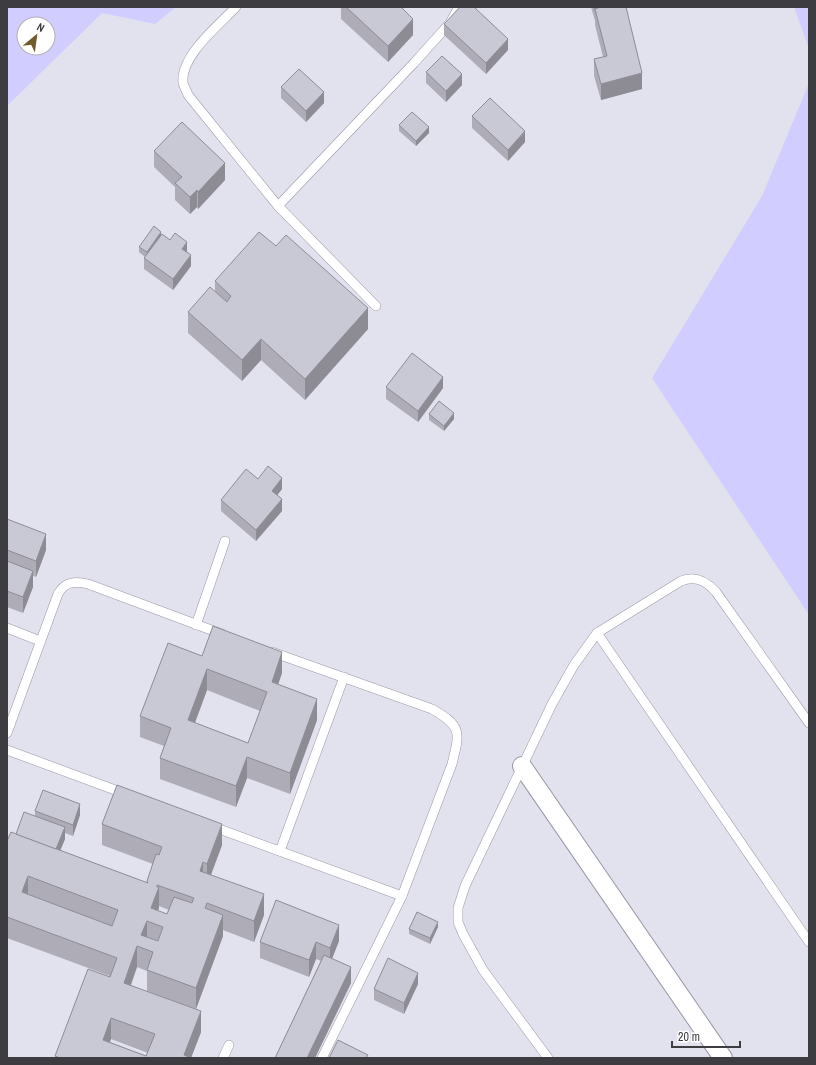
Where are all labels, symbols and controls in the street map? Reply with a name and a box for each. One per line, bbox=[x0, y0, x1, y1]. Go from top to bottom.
north arrow bbox=[16, 16, 56, 56]
text: N bbox=[35, 20, 47, 35]
scale bar bbox=[672, 1023, 740, 1049]
text: 20 m bbox=[678, 1029, 700, 1045]

